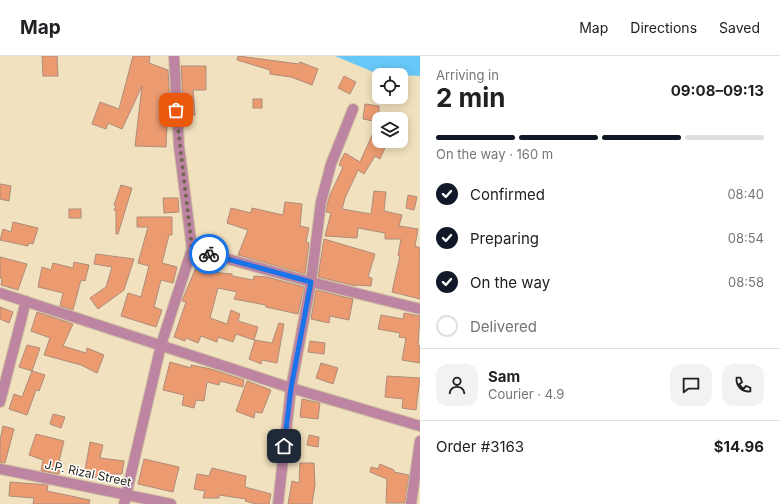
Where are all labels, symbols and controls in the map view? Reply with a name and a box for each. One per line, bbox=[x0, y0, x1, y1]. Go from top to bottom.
text: Map bbox=[20, 16, 61, 39]
text: Map bbox=[579, 19, 608, 36]
text: Directions bbox=[630, 19, 697, 36]
text: Saved bbox=[719, 19, 760, 36]
text: Arriving in bbox=[436, 67, 499, 83]
map controls bbox=[372, 68, 408, 148]
button: locate bbox=[372, 68, 408, 104]
text: 09:08–09:13 bbox=[671, 81, 764, 100]
text: 2 min bbox=[436, 82, 506, 113]
pin bbox=[159, 93, 193, 127]
icon: bag bbox=[165, 99, 187, 121]
button: layers bbox=[372, 112, 408, 148]
text: On the way · 160 m bbox=[436, 146, 553, 162]
icon: check bbox=[436, 183, 458, 205]
text: Confirmed bbox=[470, 185, 545, 204]
text: 08:40 bbox=[727, 186, 764, 202]
icon: check bbox=[436, 227, 458, 249]
text: Preparing bbox=[470, 229, 539, 248]
text: 08:54 bbox=[728, 230, 764, 246]
courier bbox=[189, 234, 229, 274]
icon: bike bbox=[198, 243, 220, 265]
icon: check bbox=[436, 271, 458, 293]
text: On the way bbox=[470, 273, 550, 292]
text: 08:58 bbox=[728, 274, 764, 290]
text: Delivered bbox=[470, 317, 537, 336]
button: person bbox=[436, 364, 478, 406]
button: chat bbox=[670, 364, 712, 406]
button: phone bbox=[722, 364, 764, 406]
text: Sam bbox=[488, 367, 520, 386]
text: Courier · 4.9 bbox=[488, 386, 564, 402]
pin bbox=[267, 429, 301, 463]
icon: home bbox=[273, 435, 295, 457]
text: Order #3163 bbox=[436, 437, 524, 456]
text: $14.96 bbox=[714, 437, 764, 456]
street label: J.P. Rizal Street bbox=[43, 457, 133, 490]

